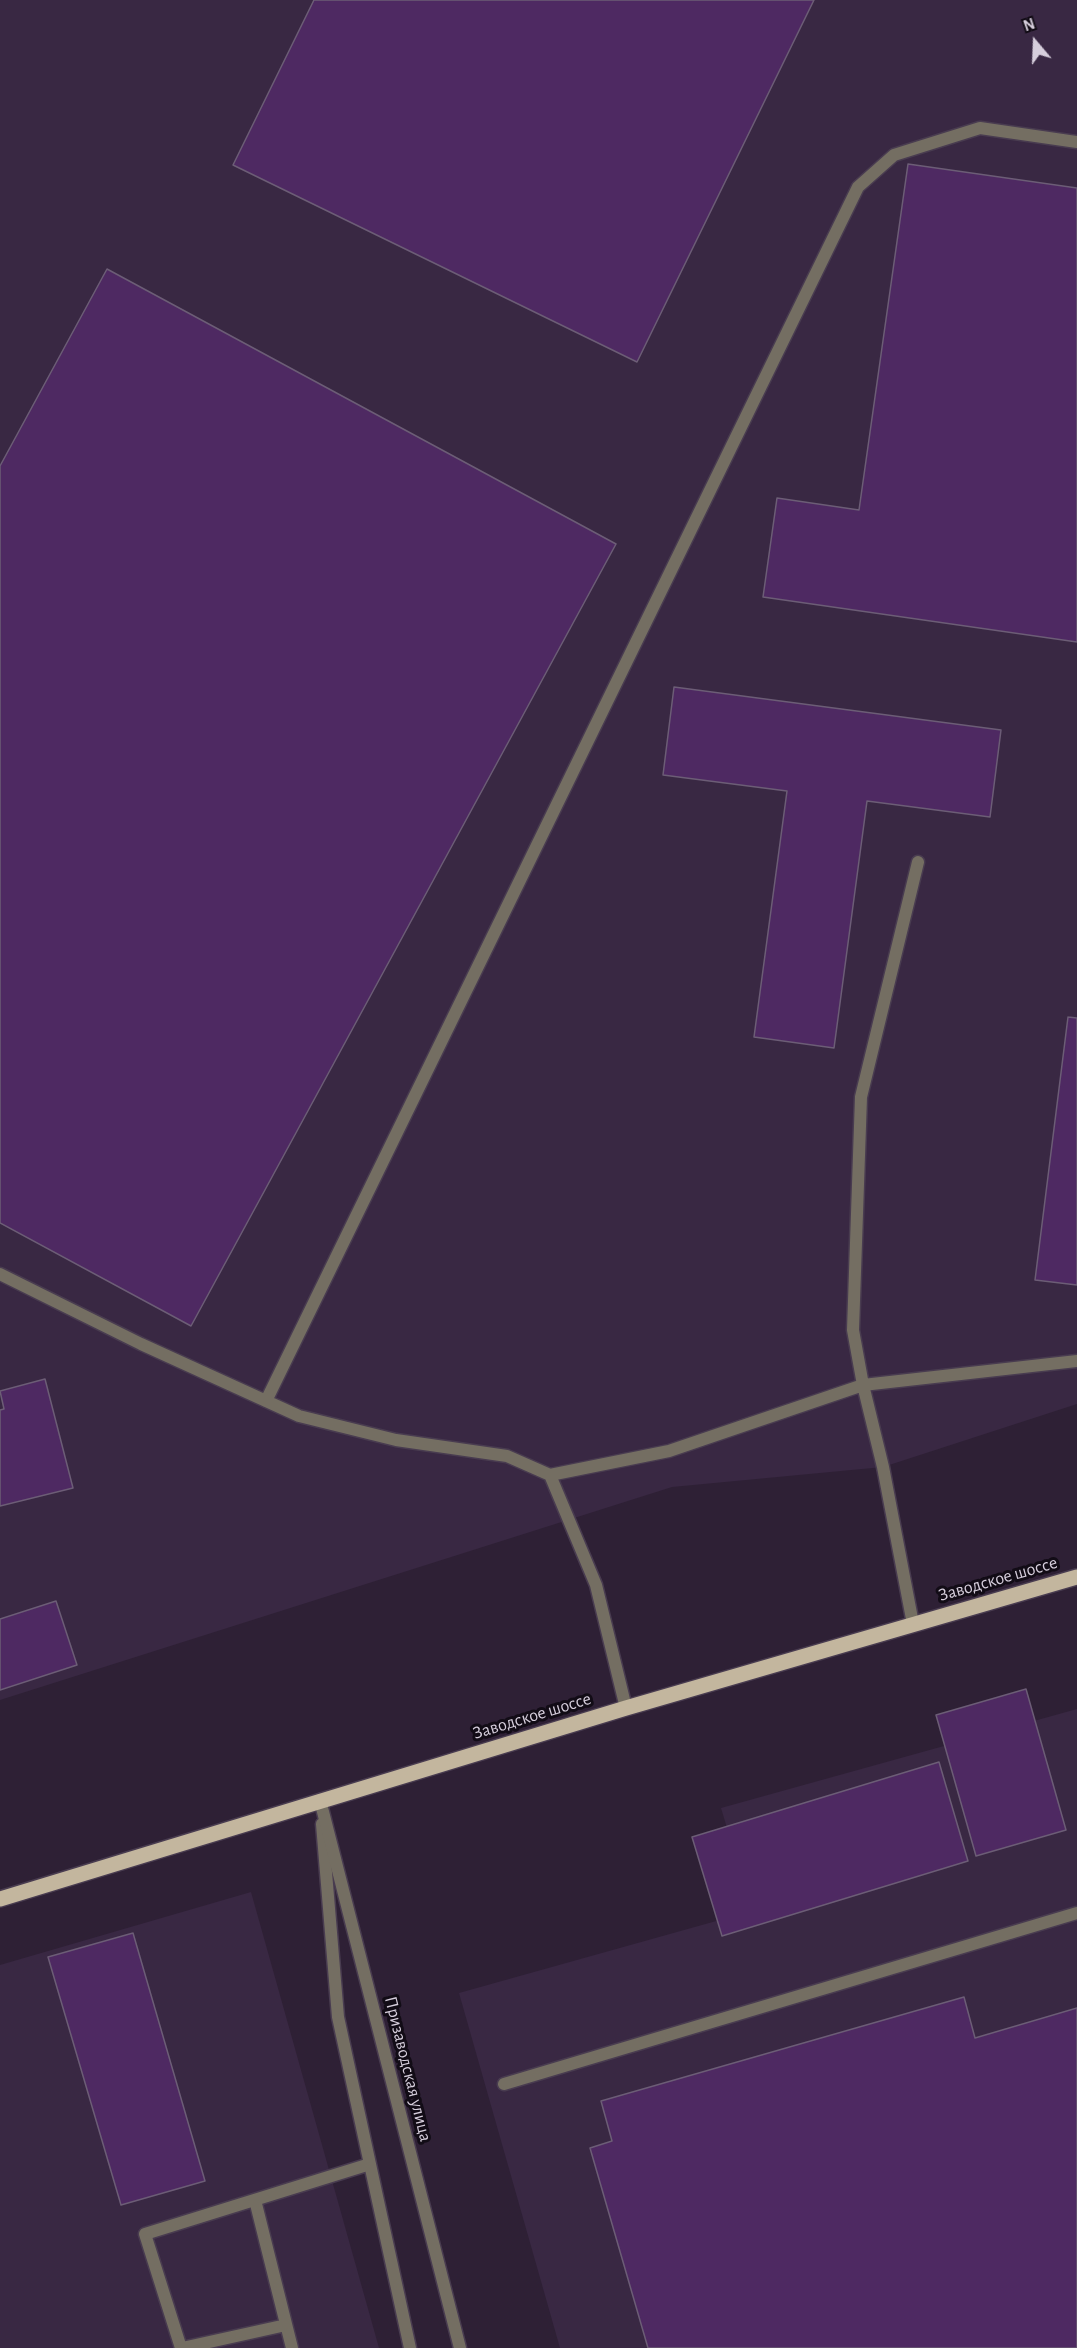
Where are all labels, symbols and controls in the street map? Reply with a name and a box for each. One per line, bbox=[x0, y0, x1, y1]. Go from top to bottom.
north arrow bbox=[1005, 12, 1065, 72]
text: N bbox=[1021, 16, 1037, 34]
street label: Заводское шоссе bbox=[936, 1552, 1060, 1606]
street label: Заводское шоссе bbox=[470, 1688, 594, 1744]
street label: Призаводская улица bbox=[380, 1994, 436, 2144]

